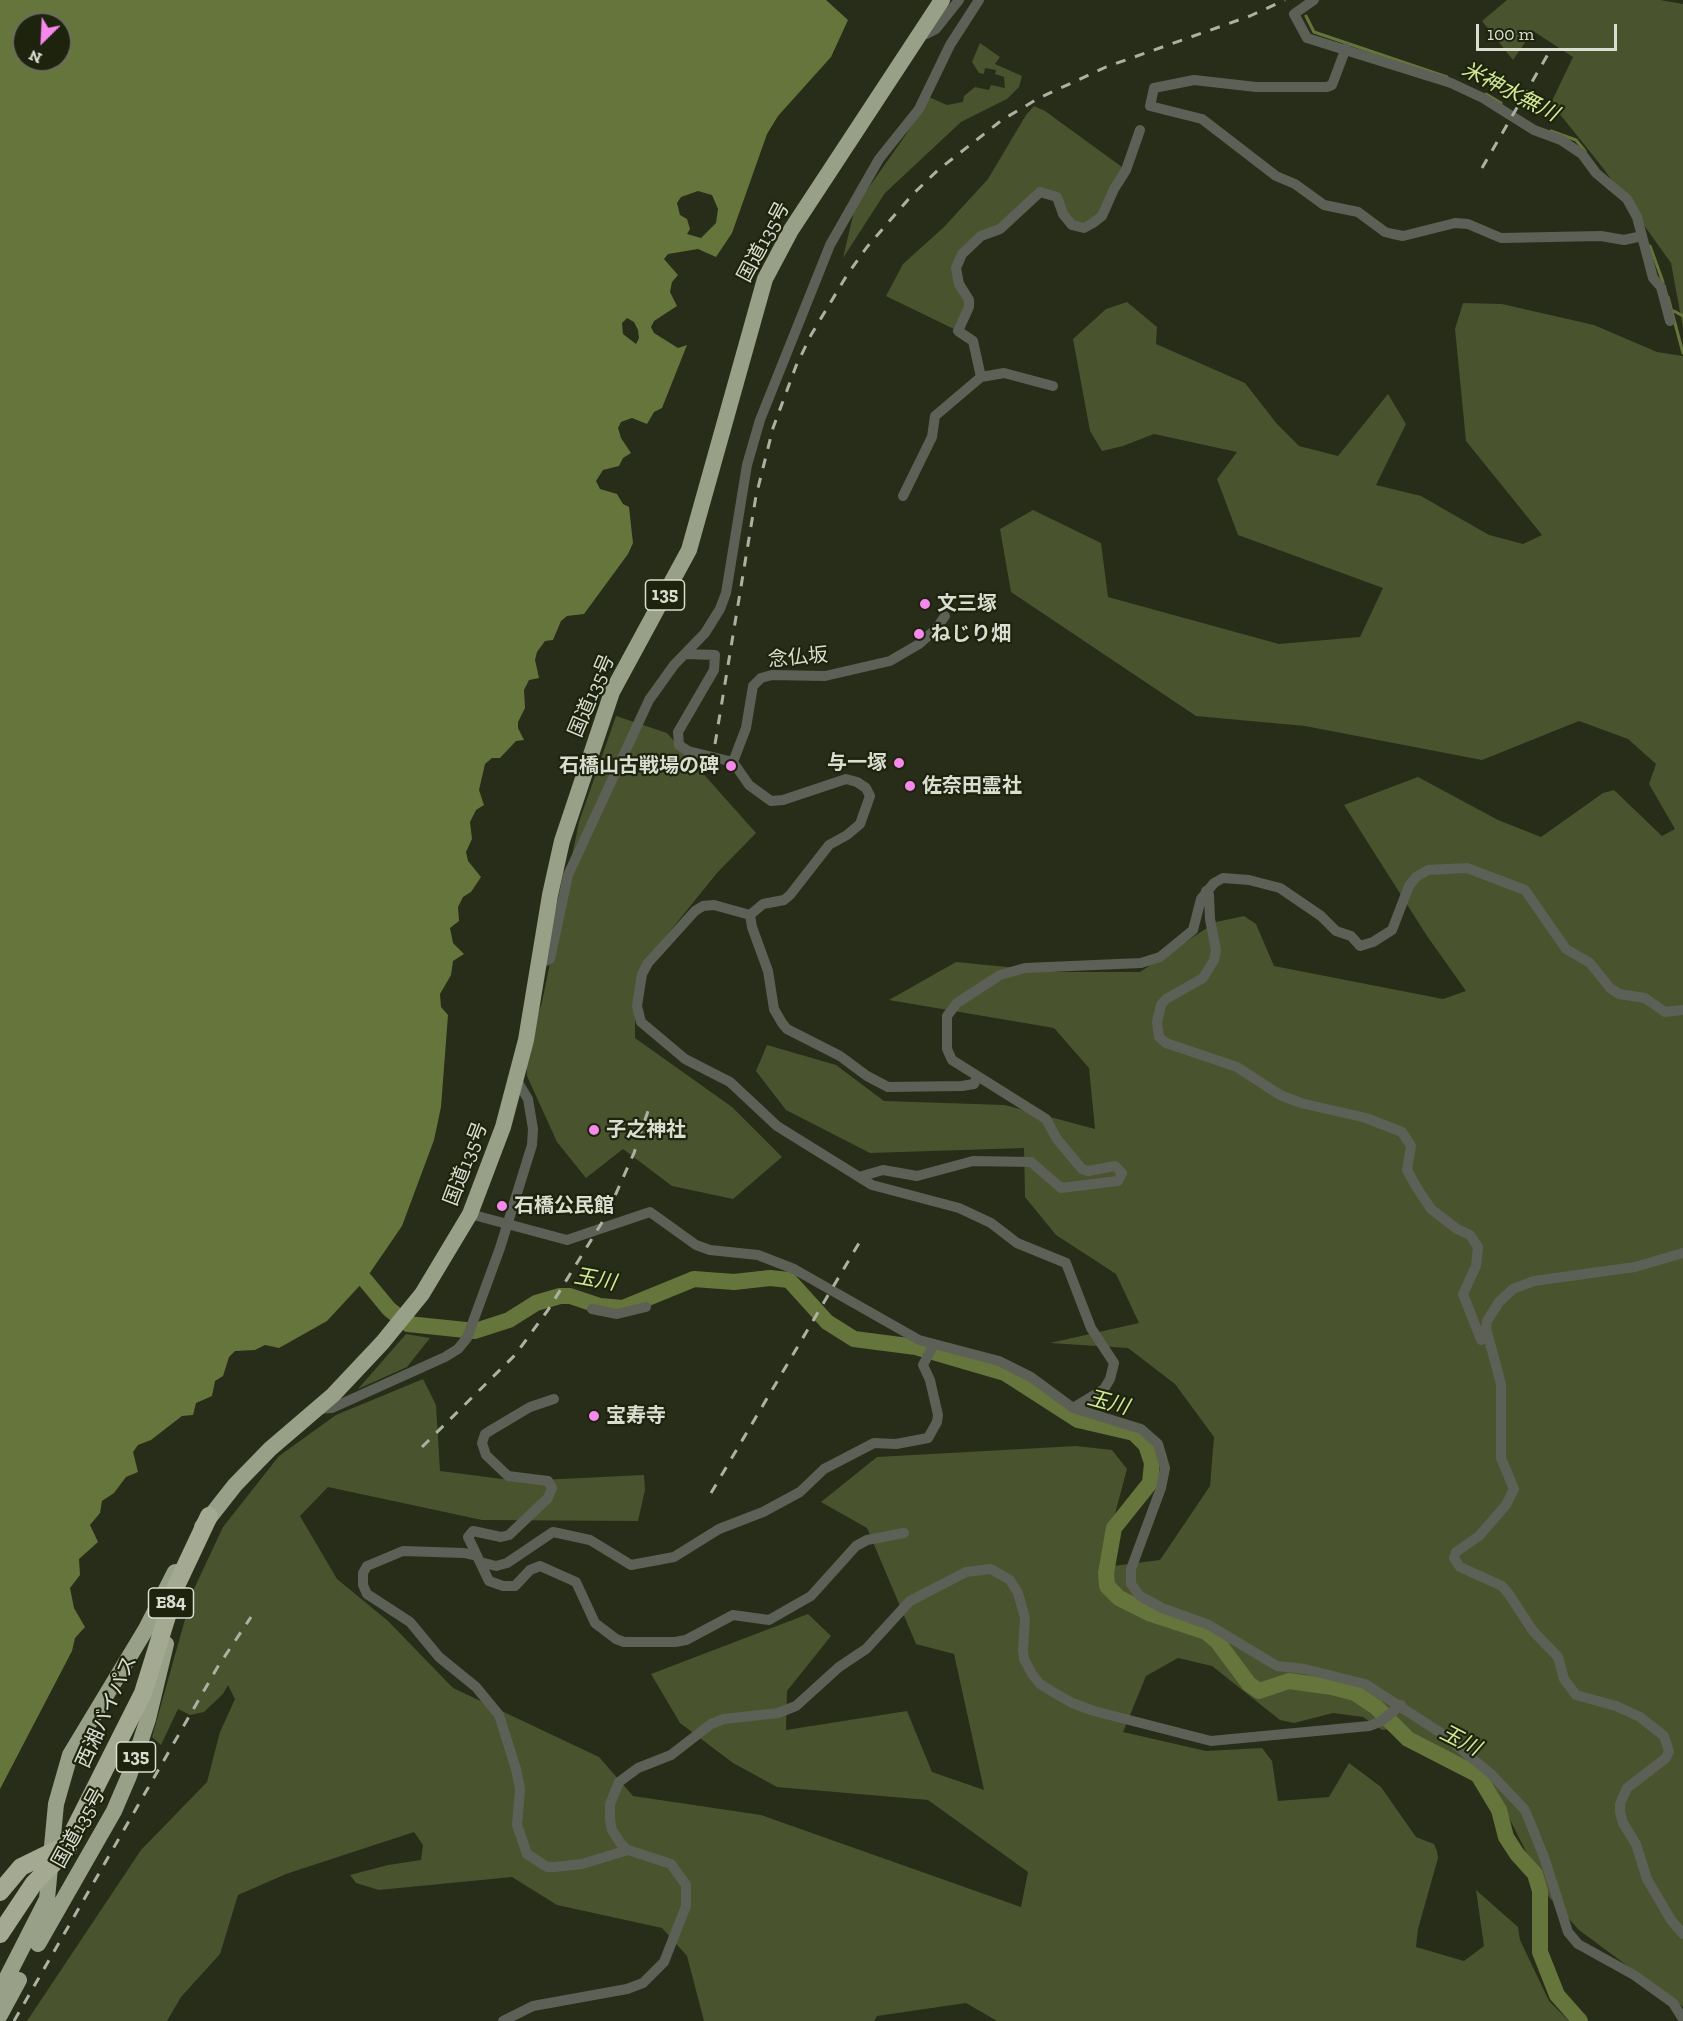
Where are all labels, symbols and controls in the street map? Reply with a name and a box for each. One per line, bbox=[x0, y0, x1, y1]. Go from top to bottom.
north arrow bbox=[12, 12, 72, 72]
scale bar bbox=[1479, 12, 1620, 50]
text: 100 m bbox=[1487, 23, 1534, 45]
text: N bbox=[26, 46, 45, 68]
water label: 米神水無川 bbox=[1458, 57, 1562, 127]
street label: 国道135号 bbox=[733, 198, 795, 286]
road number: 135 bbox=[646, 580, 684, 610]
place label: 文三塚 bbox=[937, 592, 997, 616]
marker: 文三塚 bbox=[918, 597, 932, 611]
place label: ねじり畑 bbox=[931, 622, 1011, 646]
marker: ねじり畑 bbox=[912, 627, 926, 641]
street label: 念仏坂 bbox=[767, 643, 829, 673]
street label: 国道135号 bbox=[564, 651, 620, 741]
place label: 与一塚 bbox=[827, 751, 887, 775]
place label: 石橋山古戦場の碑 bbox=[559, 754, 719, 778]
marker: 与一塚 bbox=[892, 756, 906, 770]
marker: 石橋山古戦場の碑 bbox=[724, 759, 738, 773]
place label: 佐奈田霊社 bbox=[922, 774, 1022, 798]
marker: 佐奈田霊社 bbox=[903, 779, 917, 793]
place label: 子之神社 bbox=[606, 1118, 686, 1142]
street label: 国道135号 bbox=[439, 1119, 493, 1209]
marker: 子之神社 bbox=[587, 1123, 601, 1137]
place label: 石橋公民館 bbox=[514, 1194, 614, 1218]
marker: 石橋公民館 bbox=[495, 1199, 509, 1213]
water label: 玉川 bbox=[572, 1264, 618, 1296]
water label: 玉川 bbox=[1084, 1385, 1132, 1421]
place label: 宝寿寺 bbox=[606, 1404, 666, 1428]
marker: 宝寿寺 bbox=[587, 1409, 601, 1423]
road number: E84 bbox=[148, 1588, 194, 1618]
street label: 西湘バイパス bbox=[72, 1652, 142, 1772]
water label: 玉川 bbox=[1436, 1720, 1484, 1762]
road number: 135 bbox=[116, 1742, 156, 1772]
street label: 国道135号 bbox=[47, 1784, 111, 1872]

